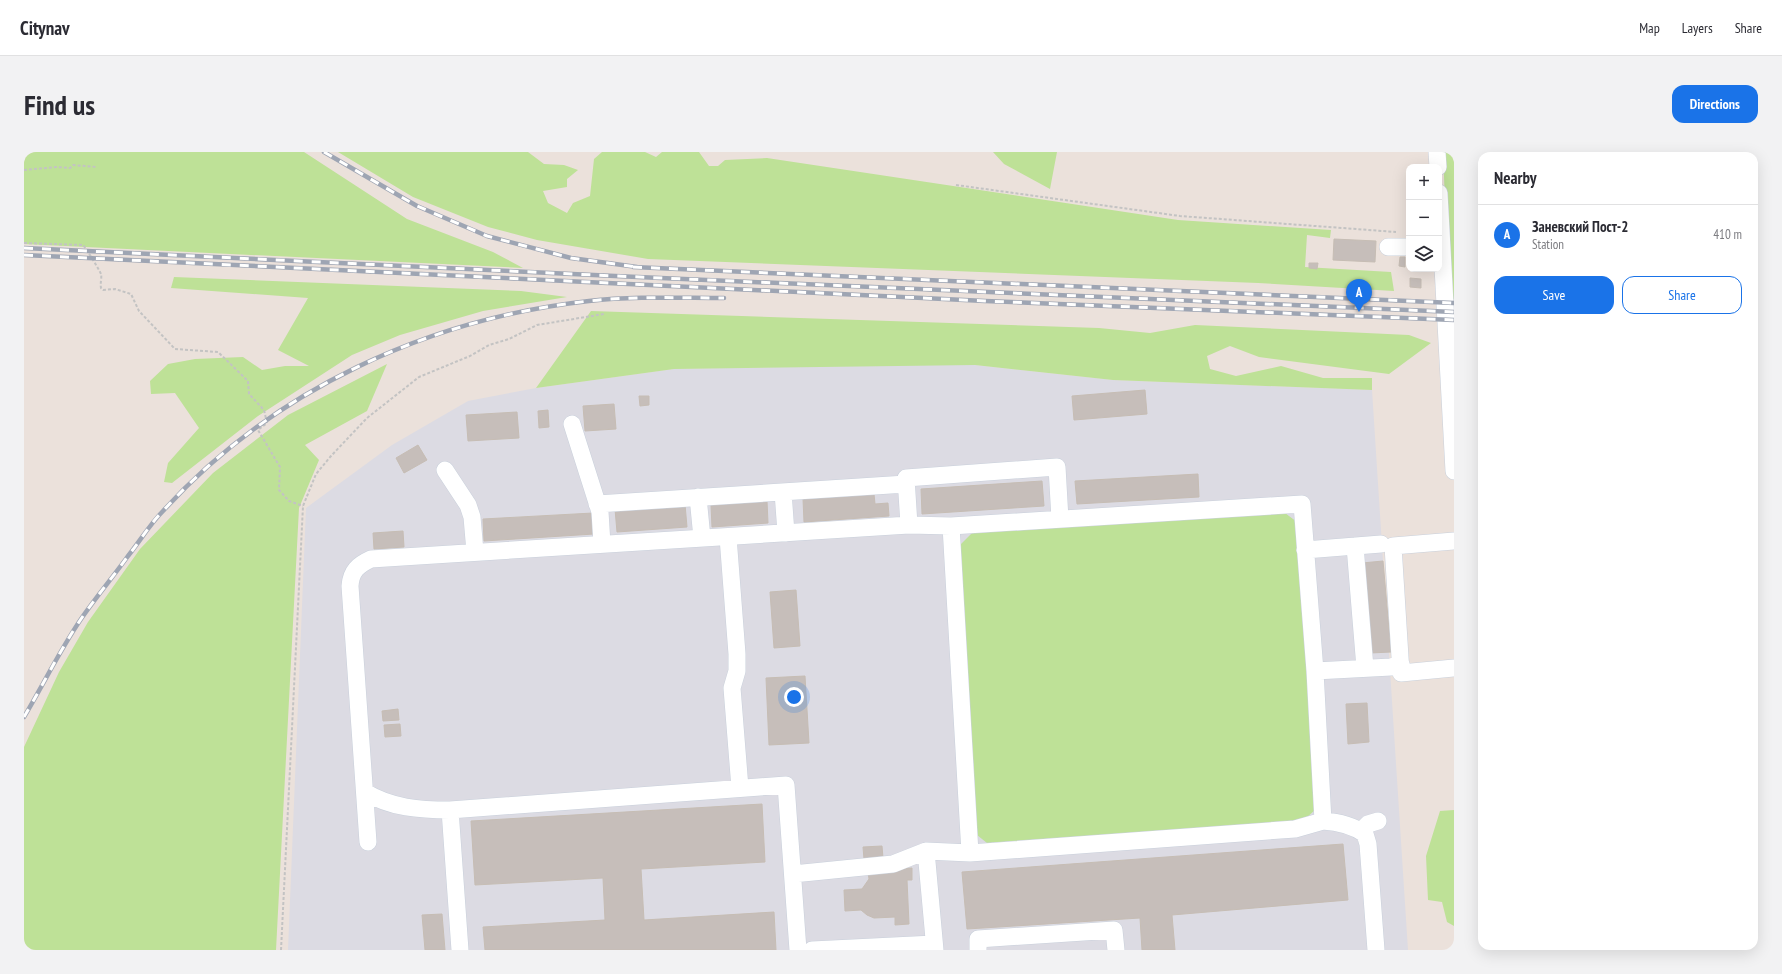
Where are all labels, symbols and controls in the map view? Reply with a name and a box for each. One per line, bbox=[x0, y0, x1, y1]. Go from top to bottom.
text: Citynav bbox=[20, 16, 70, 40]
text: Map bbox=[1639, 19, 1660, 37]
text: Layers bbox=[1682, 19, 1713, 37]
text: Share bbox=[1735, 19, 1762, 37]
button: Directions bbox=[1672, 85, 1758, 123]
text: Find us bbox=[24, 86, 95, 123]
map controls bbox=[1406, 164, 1442, 272]
button: + bbox=[1406, 164, 1442, 200]
text: Nearby bbox=[1494, 167, 1537, 189]
button: − bbox=[1406, 200, 1442, 236]
text: Заневский Пост-2 bbox=[1532, 217, 1628, 236]
text: A bbox=[1504, 226, 1510, 243]
text: 410 m bbox=[1713, 226, 1742, 243]
button: layers bbox=[1406, 236, 1442, 272]
text: Station bbox=[1532, 236, 1564, 253]
button: Save bbox=[1494, 276, 1614, 314]
button: Share bbox=[1622, 276, 1742, 314]
pin: A bbox=[1346, 279, 1372, 312]
your location bbox=[784, 687, 804, 707]

